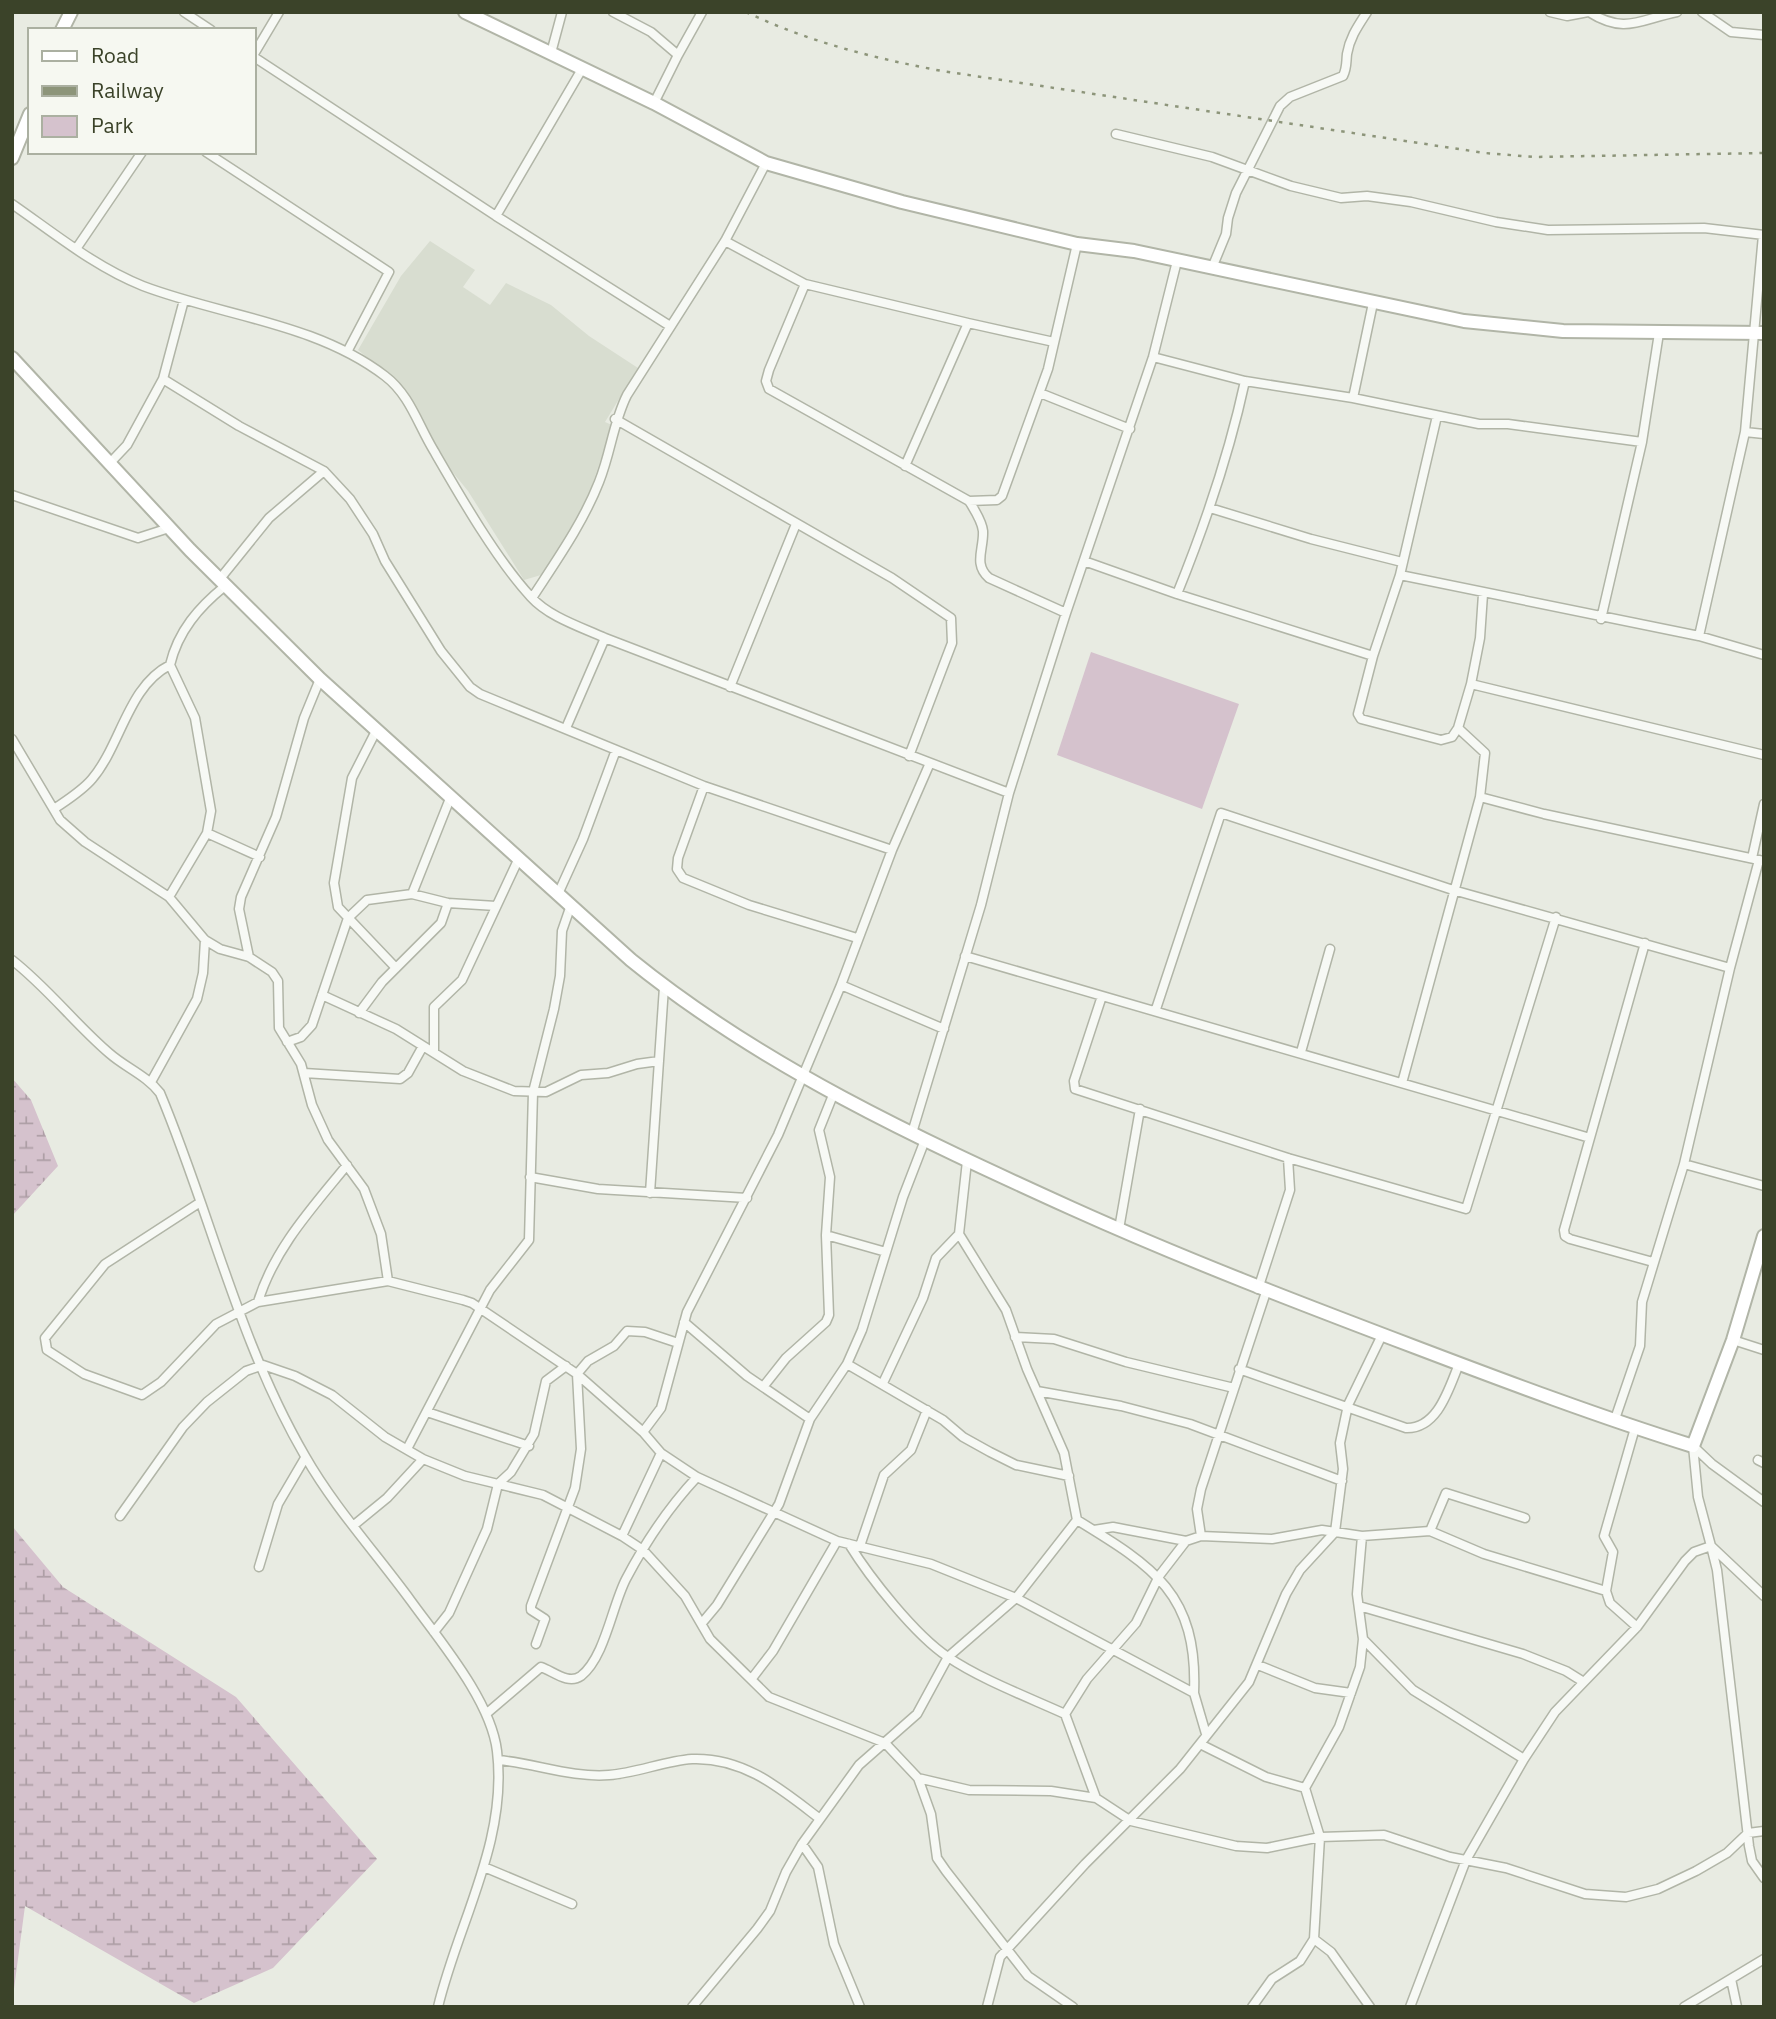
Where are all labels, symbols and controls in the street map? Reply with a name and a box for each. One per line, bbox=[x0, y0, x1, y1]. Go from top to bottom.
legend bbox=[28, 28, 256, 154]
text: Road bbox=[91, 41, 139, 69]
text: Railway bbox=[91, 76, 164, 104]
text: Park bbox=[91, 111, 134, 139]

